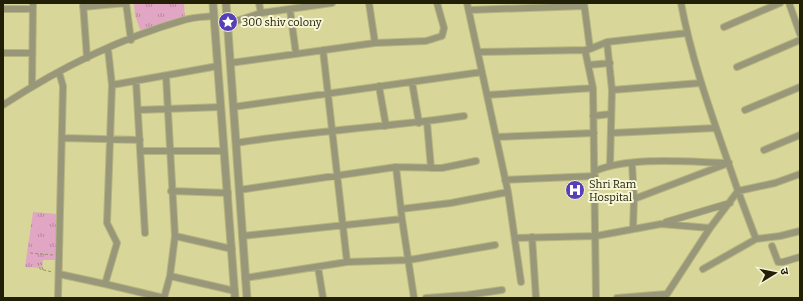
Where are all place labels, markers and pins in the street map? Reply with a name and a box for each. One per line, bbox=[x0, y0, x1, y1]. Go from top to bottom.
place icon: 300 shiv colony bbox=[217, 11, 239, 33]
place label: 300 shiv colony bbox=[242, 16, 322, 29]
place label: Shri Ram Hospital bbox=[589, 178, 637, 204]
hospital icon: Shri Ram Hospital bbox=[564, 179, 586, 201]

